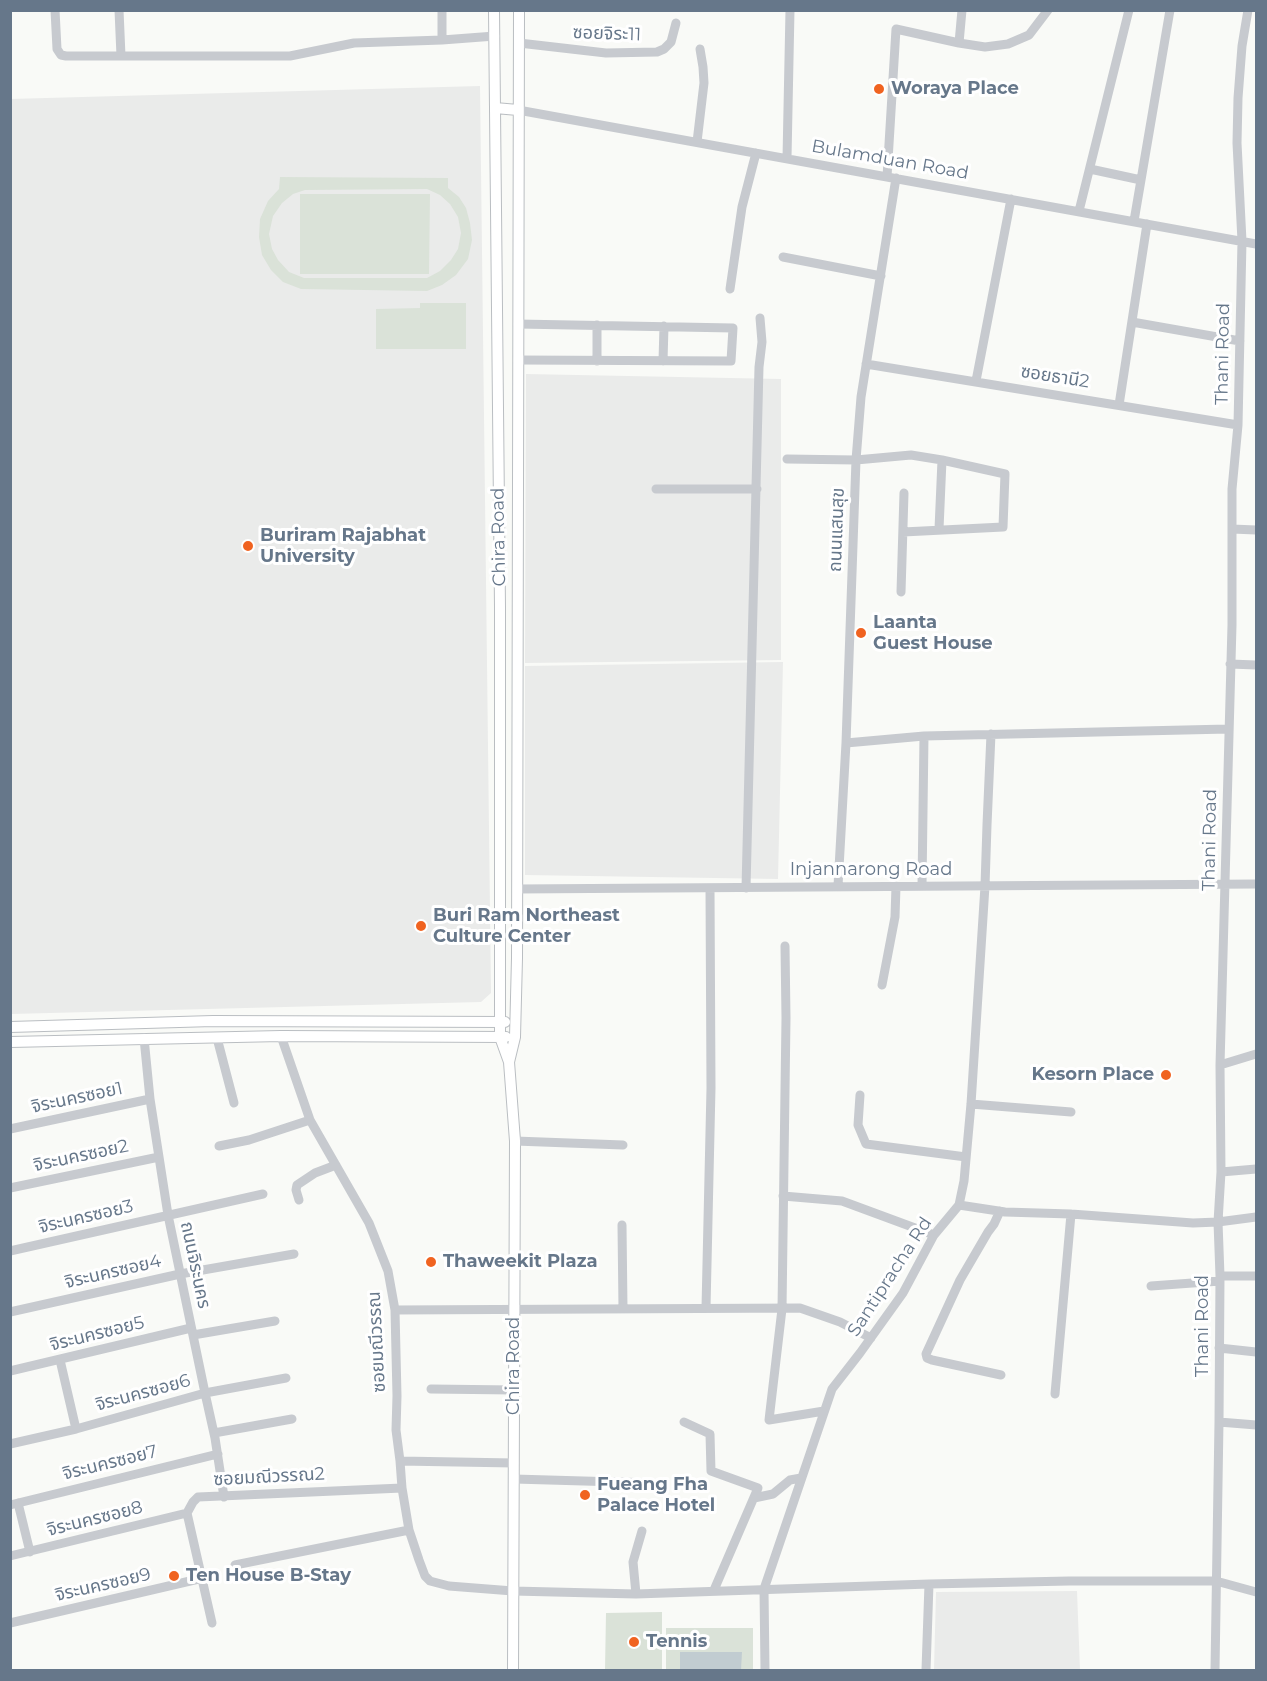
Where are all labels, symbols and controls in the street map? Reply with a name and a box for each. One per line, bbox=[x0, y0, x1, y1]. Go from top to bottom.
street label: ซอยจิระ11 bbox=[572, 22, 642, 46]
place label: Woraya Place bbox=[891, 78, 1019, 100]
marker: Woraya Place bbox=[872, 82, 886, 96]
street label: Bulamduan Road bbox=[810, 136, 970, 184]
street label: Thani Road bbox=[1211, 303, 1235, 405]
street label: ซอยธานี2 bbox=[1019, 361, 1091, 393]
street label: Chira Road bbox=[487, 487, 511, 587]
street label: ถนนแสนสุข bbox=[825, 487, 849, 573]
place label: Buriram Rajabhat University bbox=[260, 525, 426, 568]
marker: Buriram Rajabhat University bbox=[241, 539, 255, 553]
place label: Laanta Guest House bbox=[873, 612, 993, 654]
marker: Laanta Guest House bbox=[854, 626, 868, 640]
street label: Thani Road bbox=[1198, 789, 1222, 891]
street label: Injannarong Road bbox=[790, 859, 952, 881]
place label: Buri Ram Northeast Culture Center bbox=[433, 905, 620, 948]
marker: Buri Ram Northeast Culture Center bbox=[414, 919, 428, 933]
place label: Kesorn Place bbox=[1031, 1064, 1154, 1086]
marker: Kesorn Place bbox=[1159, 1068, 1173, 1082]
street label: จิระนครซอย1 bbox=[29, 1078, 125, 1118]
street label: จิระนครซอย2 bbox=[32, 1135, 130, 1177]
street label: จิระนครซอย3 bbox=[37, 1196, 135, 1238]
street label: Santipracha Rd bbox=[843, 1213, 937, 1341]
street label: ถนนจิระนคร bbox=[175, 1220, 215, 1310]
street label: จิระนครซอย4 bbox=[63, 1250, 163, 1294]
place label: Thaweekit Plaza bbox=[443, 1251, 598, 1273]
marker: Thaweekit Plaza bbox=[424, 1255, 438, 1269]
street label: Thani Road bbox=[1192, 1275, 1214, 1377]
street label: ซอยมณีวรรณ bbox=[364, 1291, 390, 1393]
street label: จิระนครซอย5 bbox=[48, 1312, 146, 1356]
street label: Chira Road bbox=[503, 1317, 525, 1415]
street label: จิระนครซอย6 bbox=[93, 1370, 193, 1416]
street label: จิระนครซอย7 bbox=[60, 1441, 160, 1485]
street label: ซอยมณีวรรณ2 bbox=[213, 1463, 325, 1491]
place label: Fueang Fha Palace Hotel bbox=[597, 1474, 715, 1516]
marker: Fueang Fha Palace Hotel bbox=[578, 1488, 592, 1502]
street label: จิระนครซอย8 bbox=[45, 1497, 145, 1541]
street label: จิระนครซอย9 bbox=[53, 1564, 153, 1606]
place label: Ten House B-Stay bbox=[186, 1565, 351, 1587]
marker: Ten House B-Stay bbox=[167, 1569, 181, 1583]
place label: Tennis bbox=[646, 1631, 707, 1653]
marker: Tennis bbox=[627, 1635, 641, 1649]

